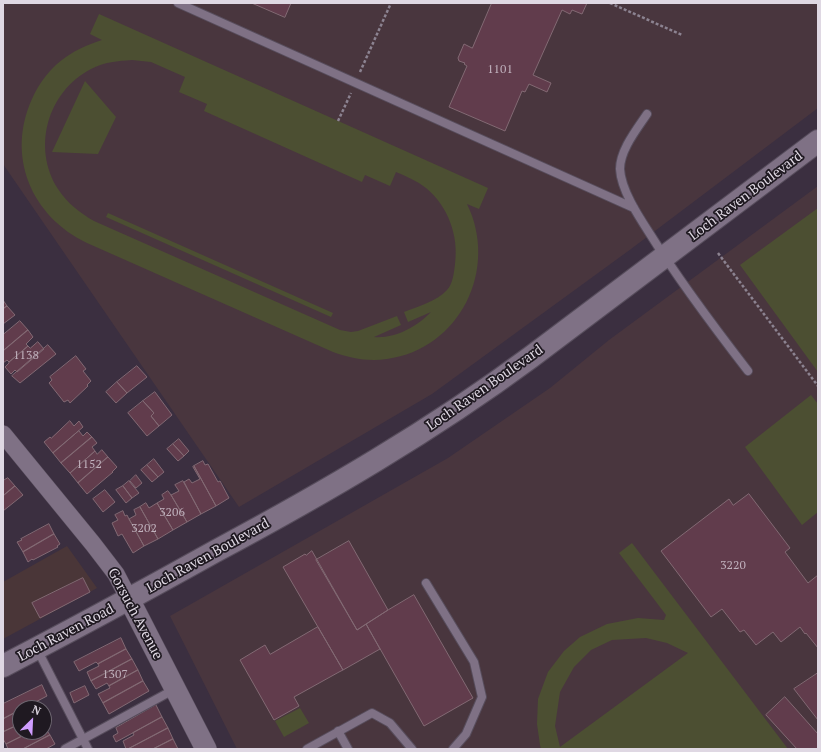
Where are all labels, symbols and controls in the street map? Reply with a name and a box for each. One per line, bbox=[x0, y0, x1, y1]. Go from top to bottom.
house number: 1101 bbox=[487, 63, 513, 77]
street label: Loch Raven Boulevard bbox=[686, 148, 806, 244]
street label: Loch Raven Boulevard bbox=[424, 342, 546, 434]
house number: 1138 bbox=[13, 349, 39, 363]
house number: 1152 bbox=[76, 458, 102, 472]
house number: 3206 bbox=[159, 506, 185, 520]
street label: Loch Raven Boulevard bbox=[144, 515, 272, 597]
house number: 3202 bbox=[131, 522, 157, 536]
house number: 3220 bbox=[720, 559, 746, 573]
street label: Gorsuch Avenue bbox=[104, 566, 166, 662]
street label: Loch Raven Road bbox=[15, 601, 117, 665]
house number: 1307 bbox=[102, 668, 128, 682]
north arrow bbox=[12, 700, 52, 740]
text: N bbox=[30, 702, 43, 718]

